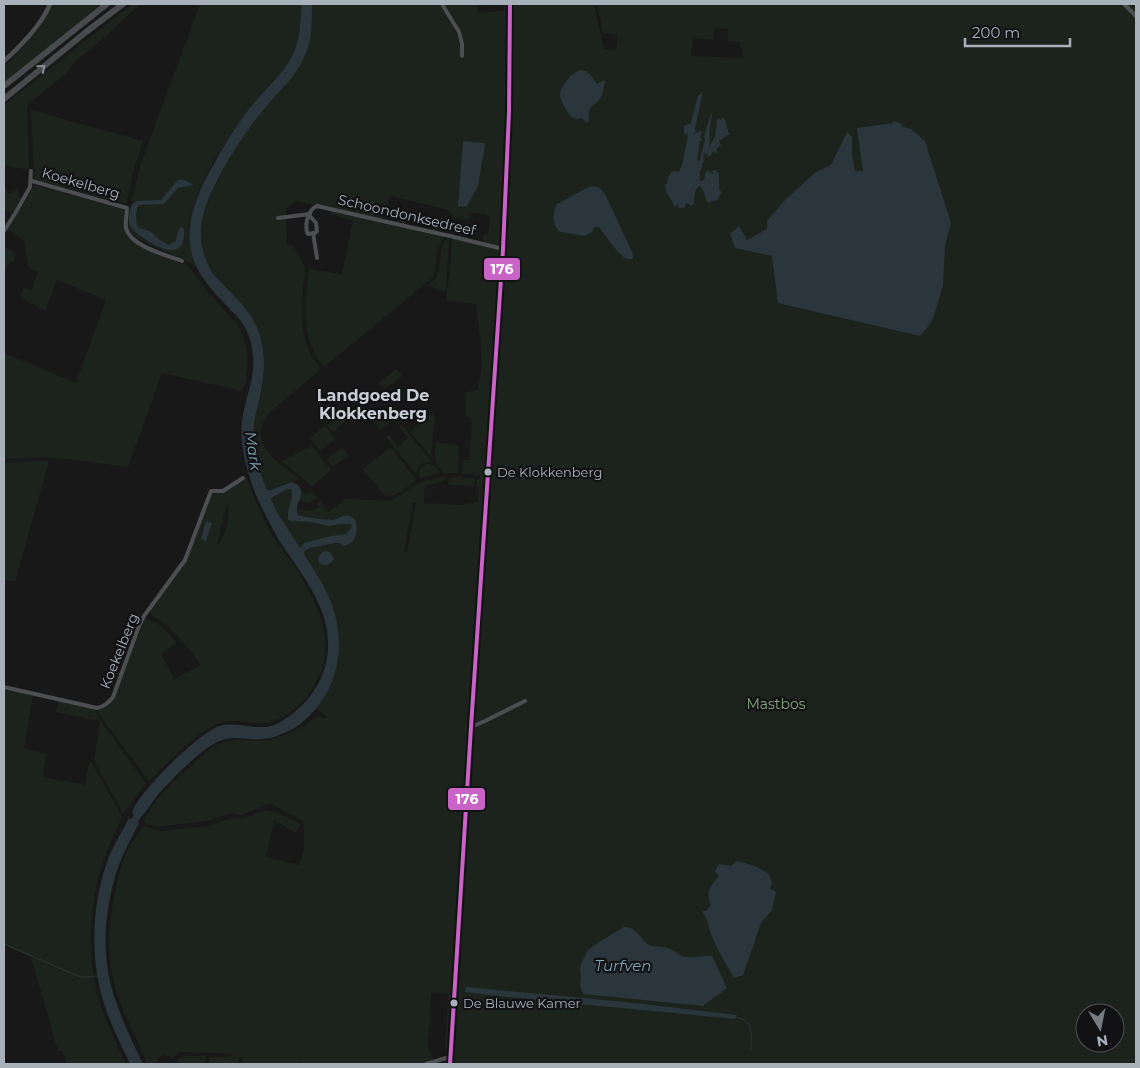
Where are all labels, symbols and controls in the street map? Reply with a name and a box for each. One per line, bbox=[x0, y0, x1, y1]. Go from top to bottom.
scale bar bbox=[965, 15, 1070, 47]
text: 200 m bbox=[972, 23, 1020, 42]
one-way arrow bbox=[36, 65, 45, 74]
street label: Koekelberg bbox=[40, 163, 122, 203]
street label: Schoondonksedreef bbox=[336, 190, 479, 240]
line badge: 176 bbox=[483, 257, 521, 281]
text: 176 bbox=[491, 260, 513, 278]
district label: Landgoed De Klokkenberg bbox=[317, 386, 429, 423]
water label: Mark bbox=[241, 430, 266, 473]
place label: De Klokkenberg bbox=[497, 464, 602, 480]
marker: De Klokkenberg bbox=[483, 467, 493, 477]
street label: Koekelberg bbox=[96, 610, 142, 692]
park label: Mastbos bbox=[746, 695, 806, 713]
line badge: 176 bbox=[447, 787, 486, 811]
text: 176 bbox=[456, 790, 478, 808]
water label: Turfven bbox=[595, 956, 651, 975]
place label: De Blauwe Kamer bbox=[463, 995, 581, 1011]
marker: De Blauwe Kamer bbox=[449, 998, 459, 1008]
north arrow bbox=[1075, 1003, 1125, 1053]
text: N bbox=[1095, 1031, 1109, 1051]

